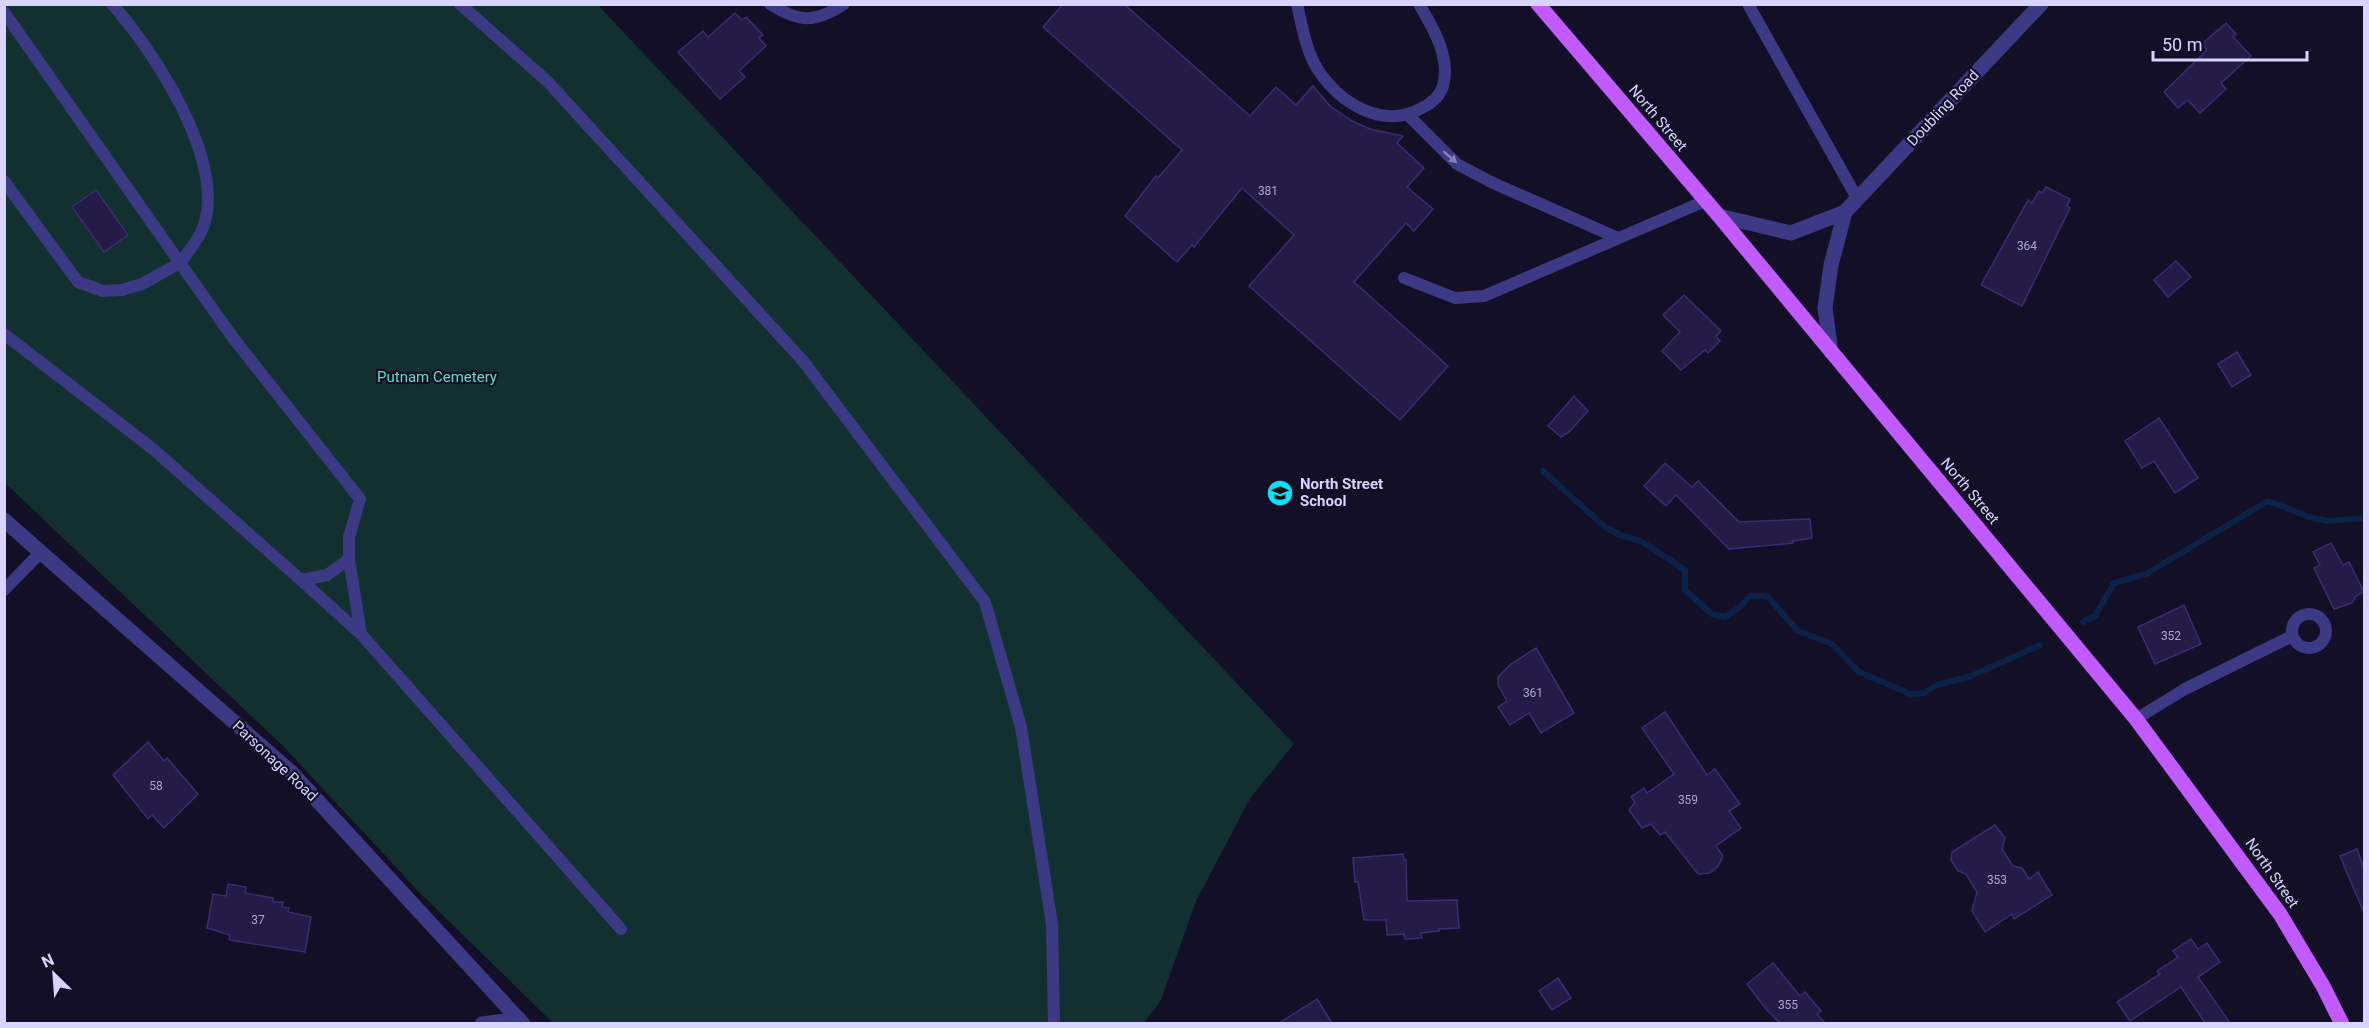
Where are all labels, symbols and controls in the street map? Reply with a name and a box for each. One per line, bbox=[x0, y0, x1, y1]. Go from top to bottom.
scale bar bbox=[2153, 24, 2308, 62]
text: 50 m bbox=[2162, 34, 2202, 55]
street label: Doubling Road bbox=[1903, 66, 1983, 150]
street label: North Street bbox=[1625, 81, 1691, 155]
one-way arrow bbox=[1442, 150, 1457, 163]
house number: 381 bbox=[1258, 184, 1278, 198]
house number: 364 bbox=[2017, 239, 2037, 253]
park label: Putnam Cemetery bbox=[377, 368, 497, 386]
street label: North Street bbox=[1937, 454, 2003, 528]
place label: North Street School bbox=[1300, 475, 1383, 510]
school or university icon: North Street School bbox=[1265, 478, 1295, 508]
house number: 352 bbox=[2161, 629, 2181, 643]
house number: 361 bbox=[1523, 686, 1543, 700]
street label: Parsonage Road bbox=[229, 717, 321, 805]
house number: 58 bbox=[149, 779, 163, 793]
house number: 359 bbox=[1678, 793, 1698, 807]
street label: North Street bbox=[2241, 835, 2303, 911]
house number: 353 bbox=[1987, 873, 2007, 887]
house number: 37 bbox=[251, 913, 265, 927]
north arrow bbox=[24, 944, 84, 1004]
text: N bbox=[39, 950, 57, 972]
house number: 355 bbox=[1778, 998, 1798, 1012]

